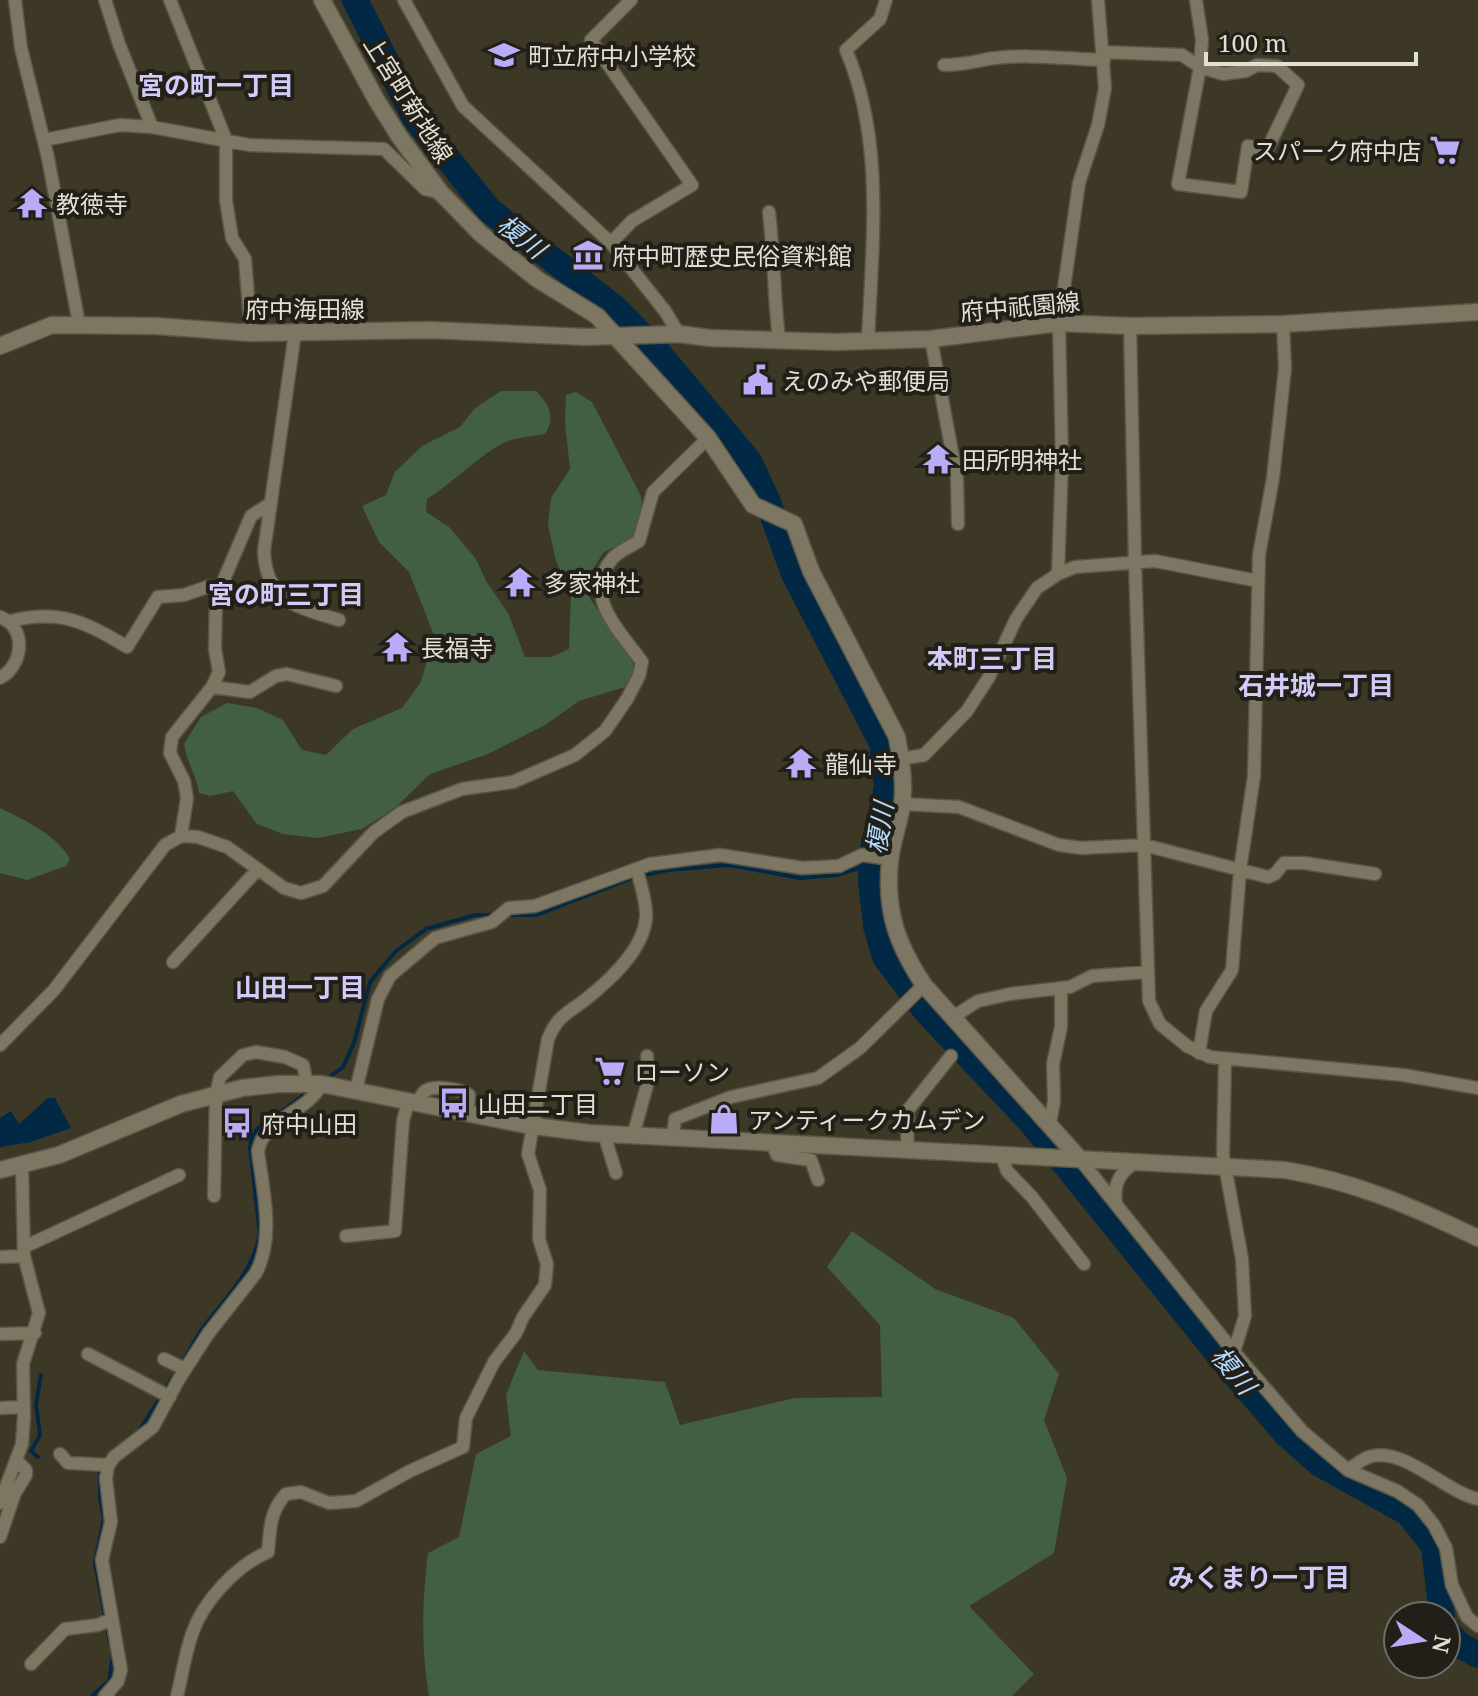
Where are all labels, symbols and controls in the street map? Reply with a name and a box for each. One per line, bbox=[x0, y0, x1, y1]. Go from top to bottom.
scale bar bbox=[1206, 16, 1416, 66]
text: 100 m bbox=[1218, 26, 1287, 59]
street label: 上宮町新地線 bbox=[357, 29, 461, 169]
school or university icon: 町立府中小学校 bbox=[487, 38, 521, 72]
place label: 町立府中小学校 bbox=[528, 39, 696, 72]
district label: 宮の町一丁目 bbox=[138, 67, 294, 103]
supermarket icon: スパーク府中店 bbox=[1428, 133, 1462, 167]
place label: スパーク府中店 bbox=[1253, 134, 1421, 167]
temple icon: 教徳寺 bbox=[15, 186, 49, 220]
place label: 教徳寺 bbox=[56, 187, 128, 220]
water label: 榎川 bbox=[490, 206, 556, 268]
museum icon: 府中町歴史民俗資料館 bbox=[571, 238, 605, 272]
place label: 府中町歴史民俗資料館 bbox=[612, 239, 852, 272]
street label: 府中祇園線 bbox=[959, 284, 1081, 328]
street label: 府中海田線 bbox=[245, 292, 365, 325]
public building icon: えのみや郵便局 bbox=[741, 363, 775, 397]
place label: えのみや郵便局 bbox=[782, 364, 950, 397]
temple icon: 田所明神社 bbox=[921, 442, 955, 476]
place label: 田所明神社 bbox=[962, 443, 1082, 476]
temple icon: 多家神社 bbox=[503, 565, 537, 599]
place label: 多家神社 bbox=[544, 566, 640, 599]
district label: 宮の町三丁目 bbox=[208, 576, 364, 612]
temple icon: 長福寺 bbox=[380, 630, 414, 664]
place label: 長福寺 bbox=[421, 631, 493, 664]
district label: 本町三丁目 bbox=[927, 640, 1057, 676]
district label: 石井城一丁目 bbox=[1238, 667, 1394, 703]
temple icon: 龍仙寺 bbox=[784, 746, 818, 780]
place label: 龍仙寺 bbox=[825, 747, 897, 780]
water label: 榎川 bbox=[857, 797, 901, 857]
district label: 山田一丁目 bbox=[235, 969, 365, 1005]
supermarket icon: ローソン bbox=[593, 1054, 627, 1088]
place label: ローソン bbox=[634, 1055, 730, 1088]
bus stop icon: 山田二丁目 bbox=[437, 1086, 471, 1120]
place label: 山田二丁目 bbox=[478, 1087, 598, 1120]
shop icon: アンティークカムデン bbox=[707, 1102, 741, 1136]
place label: アンティークカムデン bbox=[748, 1103, 986, 1136]
bus stop icon: 府中山田 bbox=[220, 1106, 254, 1140]
place label: 府中山田 bbox=[261, 1107, 357, 1140]
water label: 榎川 bbox=[1204, 1338, 1266, 1404]
district label: みくまり一丁目 bbox=[1168, 1559, 1350, 1595]
north arrow bbox=[1382, 1600, 1462, 1680]
text: N bbox=[1426, 1633, 1459, 1656]

